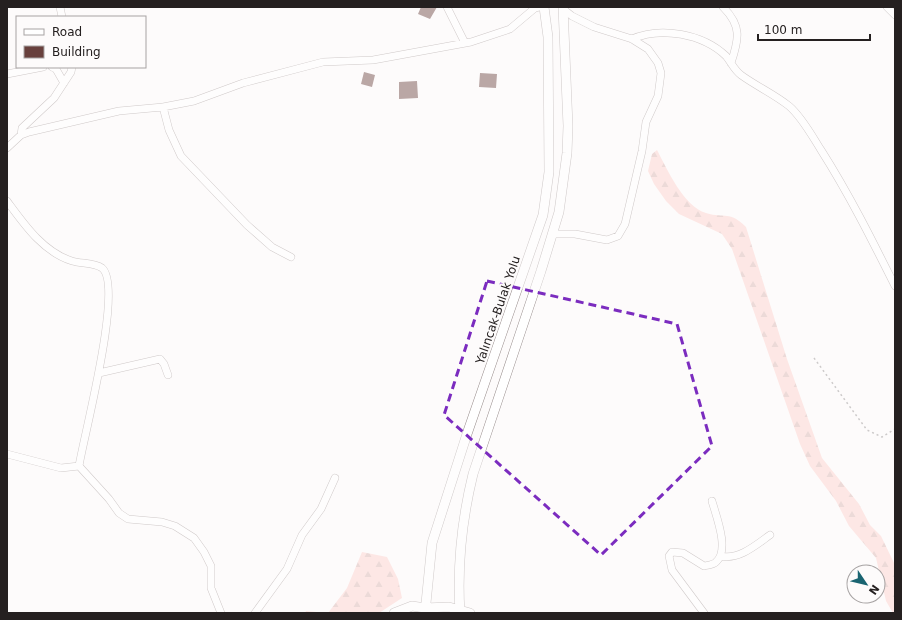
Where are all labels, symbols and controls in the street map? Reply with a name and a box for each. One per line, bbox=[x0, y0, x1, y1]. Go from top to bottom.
legend bbox=[16, 16, 146, 68]
scale bar bbox=[758, 16, 870, 42]
text: 100 m bbox=[764, 23, 802, 37]
text: Road bbox=[52, 25, 82, 39]
text: Building bbox=[52, 45, 101, 59]
street label: Yalıncak-Bulak Yolu bbox=[473, 254, 523, 367]
north arrow bbox=[846, 564, 886, 604]
text: N bbox=[866, 582, 882, 597]

